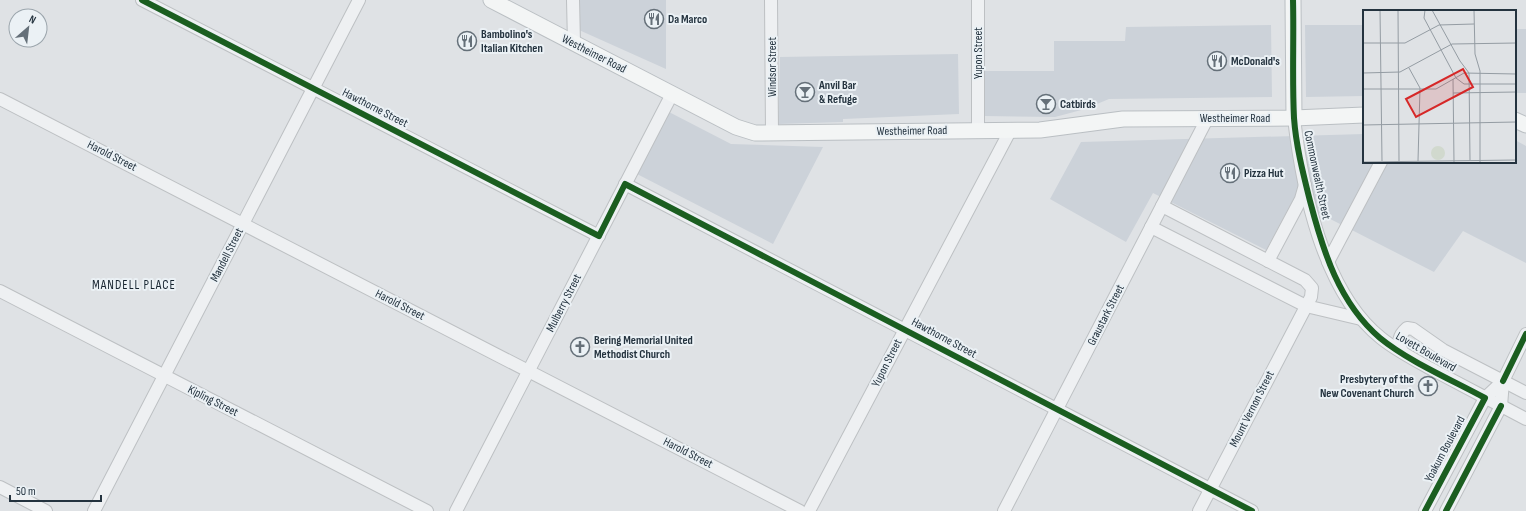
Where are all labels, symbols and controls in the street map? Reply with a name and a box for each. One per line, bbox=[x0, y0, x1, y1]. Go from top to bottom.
north arrow bbox=[8, 8, 48, 48]
restaurant icon: Da Marco bbox=[643, 8, 665, 30]
inset map bbox=[1363, 10, 1516, 163]
text: N bbox=[27, 12, 38, 27]
place label: Da Marco bbox=[668, 12, 707, 27]
place label: Bambolino's Italian Kitchen bbox=[481, 27, 543, 56]
street label: Yupon Street bbox=[971, 27, 986, 79]
restaurant icon: Bambolino's Italian Kitchen bbox=[456, 30, 478, 52]
street label: Westheimer Road bbox=[559, 31, 629, 77]
street label: Windsor Street bbox=[765, 37, 780, 97]
restaurant icon: McDonald's bbox=[1206, 50, 1228, 72]
place label: McDonald's bbox=[1231, 54, 1280, 69]
place label: Anvil Bar & Refuge bbox=[818, 78, 857, 107]
bar icon: Anvil Bar & Refuge bbox=[794, 81, 816, 103]
street label: Hawthorne Street bbox=[340, 85, 411, 131]
bar icon: Catbirds bbox=[1035, 93, 1057, 115]
place label: Catbirds bbox=[1060, 97, 1096, 112]
street label: Westheimer Road bbox=[1200, 111, 1270, 126]
street label: Westheimer Road bbox=[877, 123, 947, 139]
street label: Commonwealth Street bbox=[1300, 129, 1334, 221]
street label: Harold Street bbox=[85, 137, 139, 175]
restaurant icon: Pizza Hut bbox=[1219, 162, 1241, 184]
place label: Pizza Hut bbox=[1244, 166, 1284, 181]
street label: Mandell Street bbox=[207, 225, 247, 284]
street label: Mulberry Street bbox=[543, 271, 585, 334]
district label: MANDELL PLACE bbox=[92, 277, 176, 293]
street label: Graustark Street bbox=[1084, 282, 1128, 348]
street label: Harold Street bbox=[373, 286, 427, 324]
street label: Hawthorne Street bbox=[909, 315, 980, 362]
street label: Lovett Boulevard bbox=[1393, 329, 1459, 375]
place label: Bering Memorial United Methodist Church bbox=[594, 333, 693, 362]
church icon: Bering Memorial United Methodist Church bbox=[569, 336, 591, 358]
street label: Yupon Street bbox=[869, 336, 906, 390]
street label: Mount Vernon Street bbox=[1226, 368, 1278, 450]
place label: Presbytery of the New Covenant Church bbox=[1320, 372, 1414, 401]
church icon: Presbytery of the New Covenant Church bbox=[1417, 375, 1439, 397]
street label: Kipling Street bbox=[185, 382, 241, 420]
street label: Yoakum Boulevard bbox=[1421, 413, 1469, 485]
street label: Harold Street bbox=[661, 434, 715, 472]
scale bar bbox=[10, 477, 101, 503]
text: 50 m bbox=[16, 484, 36, 499]

